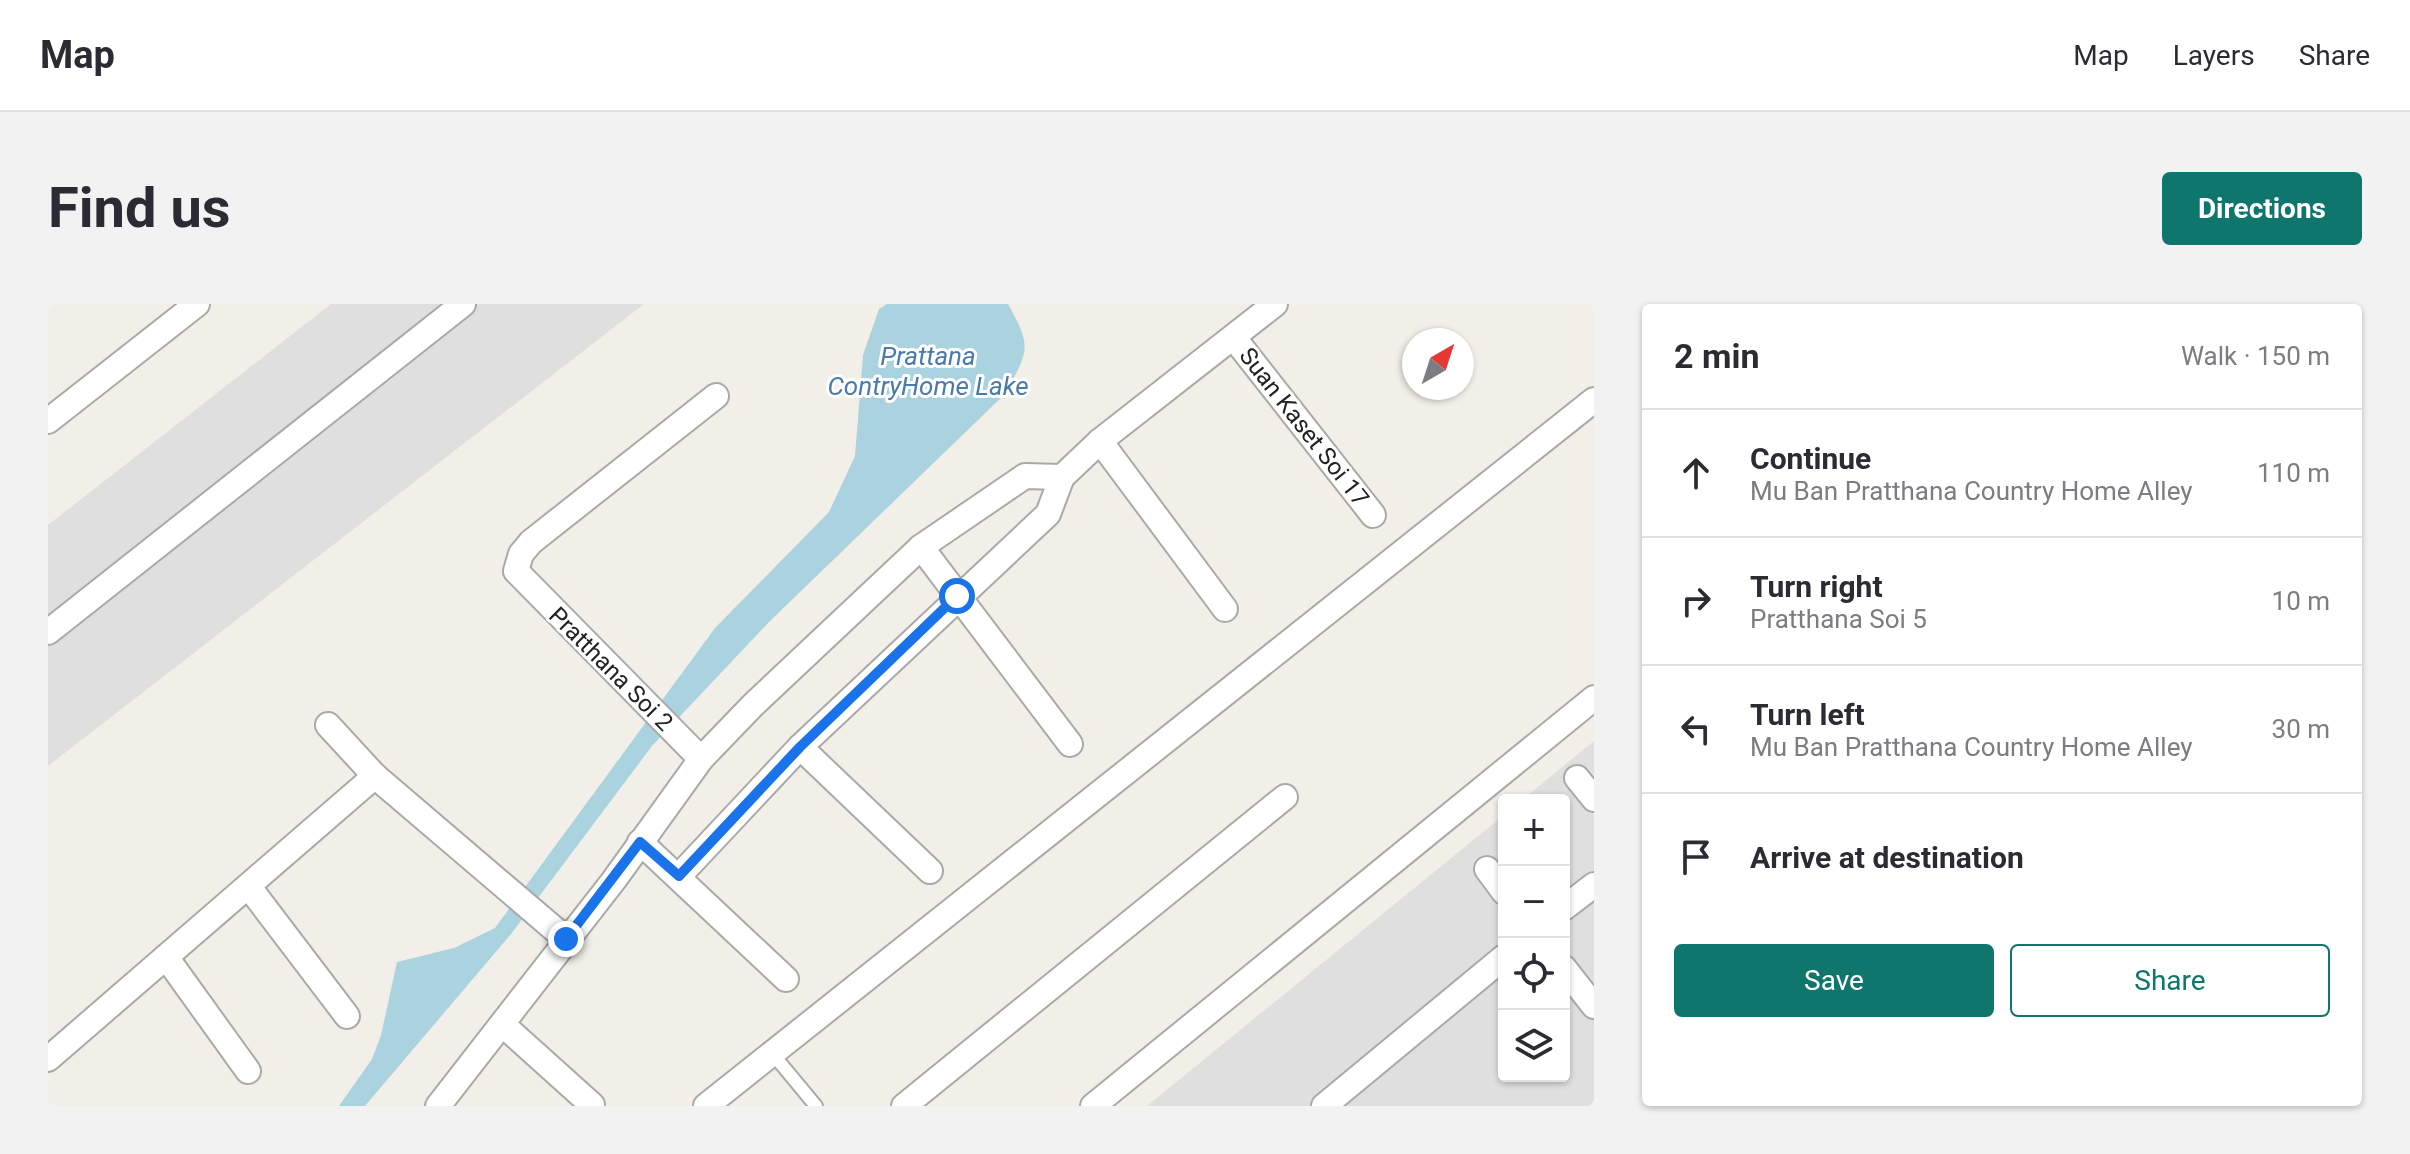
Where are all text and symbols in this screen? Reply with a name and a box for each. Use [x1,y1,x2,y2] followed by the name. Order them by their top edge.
[40,33,115,77] text: Map
[2073,39,2129,72] text: Map
[2173,39,2255,72] text: Layers
[2299,39,2370,72] text: Share
[2162,172,2362,245] button: Directions
[48,175,231,241] text: Find us
[1402,328,1474,400] north arrow
[1674,336,1759,376] text: 2 min
[827,341,1029,401] water label: Prattana ContryHome Lake
[2181,341,2330,371] text: Walk · 150 m
[1233,342,1375,512] street label: Suan Kaset Soi 17
[1750,441,1871,476] text: Continue
[1674,451,1718,495] icon: ahead
[2257,458,2330,488] text: 110 m
[1750,476,2193,506] text: Mu Ban Pratthana Country Home Alley
[1750,569,1883,604] text: Turn right
[939,578,975,614] route start
[1674,579,1718,623] icon: right
[2272,586,2330,616] text: 10 m
[543,601,679,737] street label: Pratthana Soi 2
[1750,604,1927,634] text: Pratthana Soi 5
[1750,697,1865,732] text: Turn left
[1674,707,1718,751] icon: left
[2272,714,2330,744] text: 30 m
[1750,732,2193,762] text: Mu Ban Pratthana Country Home Alley
[1498,794,1570,1082] map controls
[1498,794,1570,866] button: +
[1674,835,1718,879] icon: arrive
[1750,840,2024,875] text: Arrive at destination
[1498,866,1570,938] button: −
[548,921,584,957] route end
[1498,938,1570,1010] button: locate
[1674,944,1994,1017] button: Save
[2010,944,2330,1017] button: Share
[1498,1010,1570,1082] button: layers

